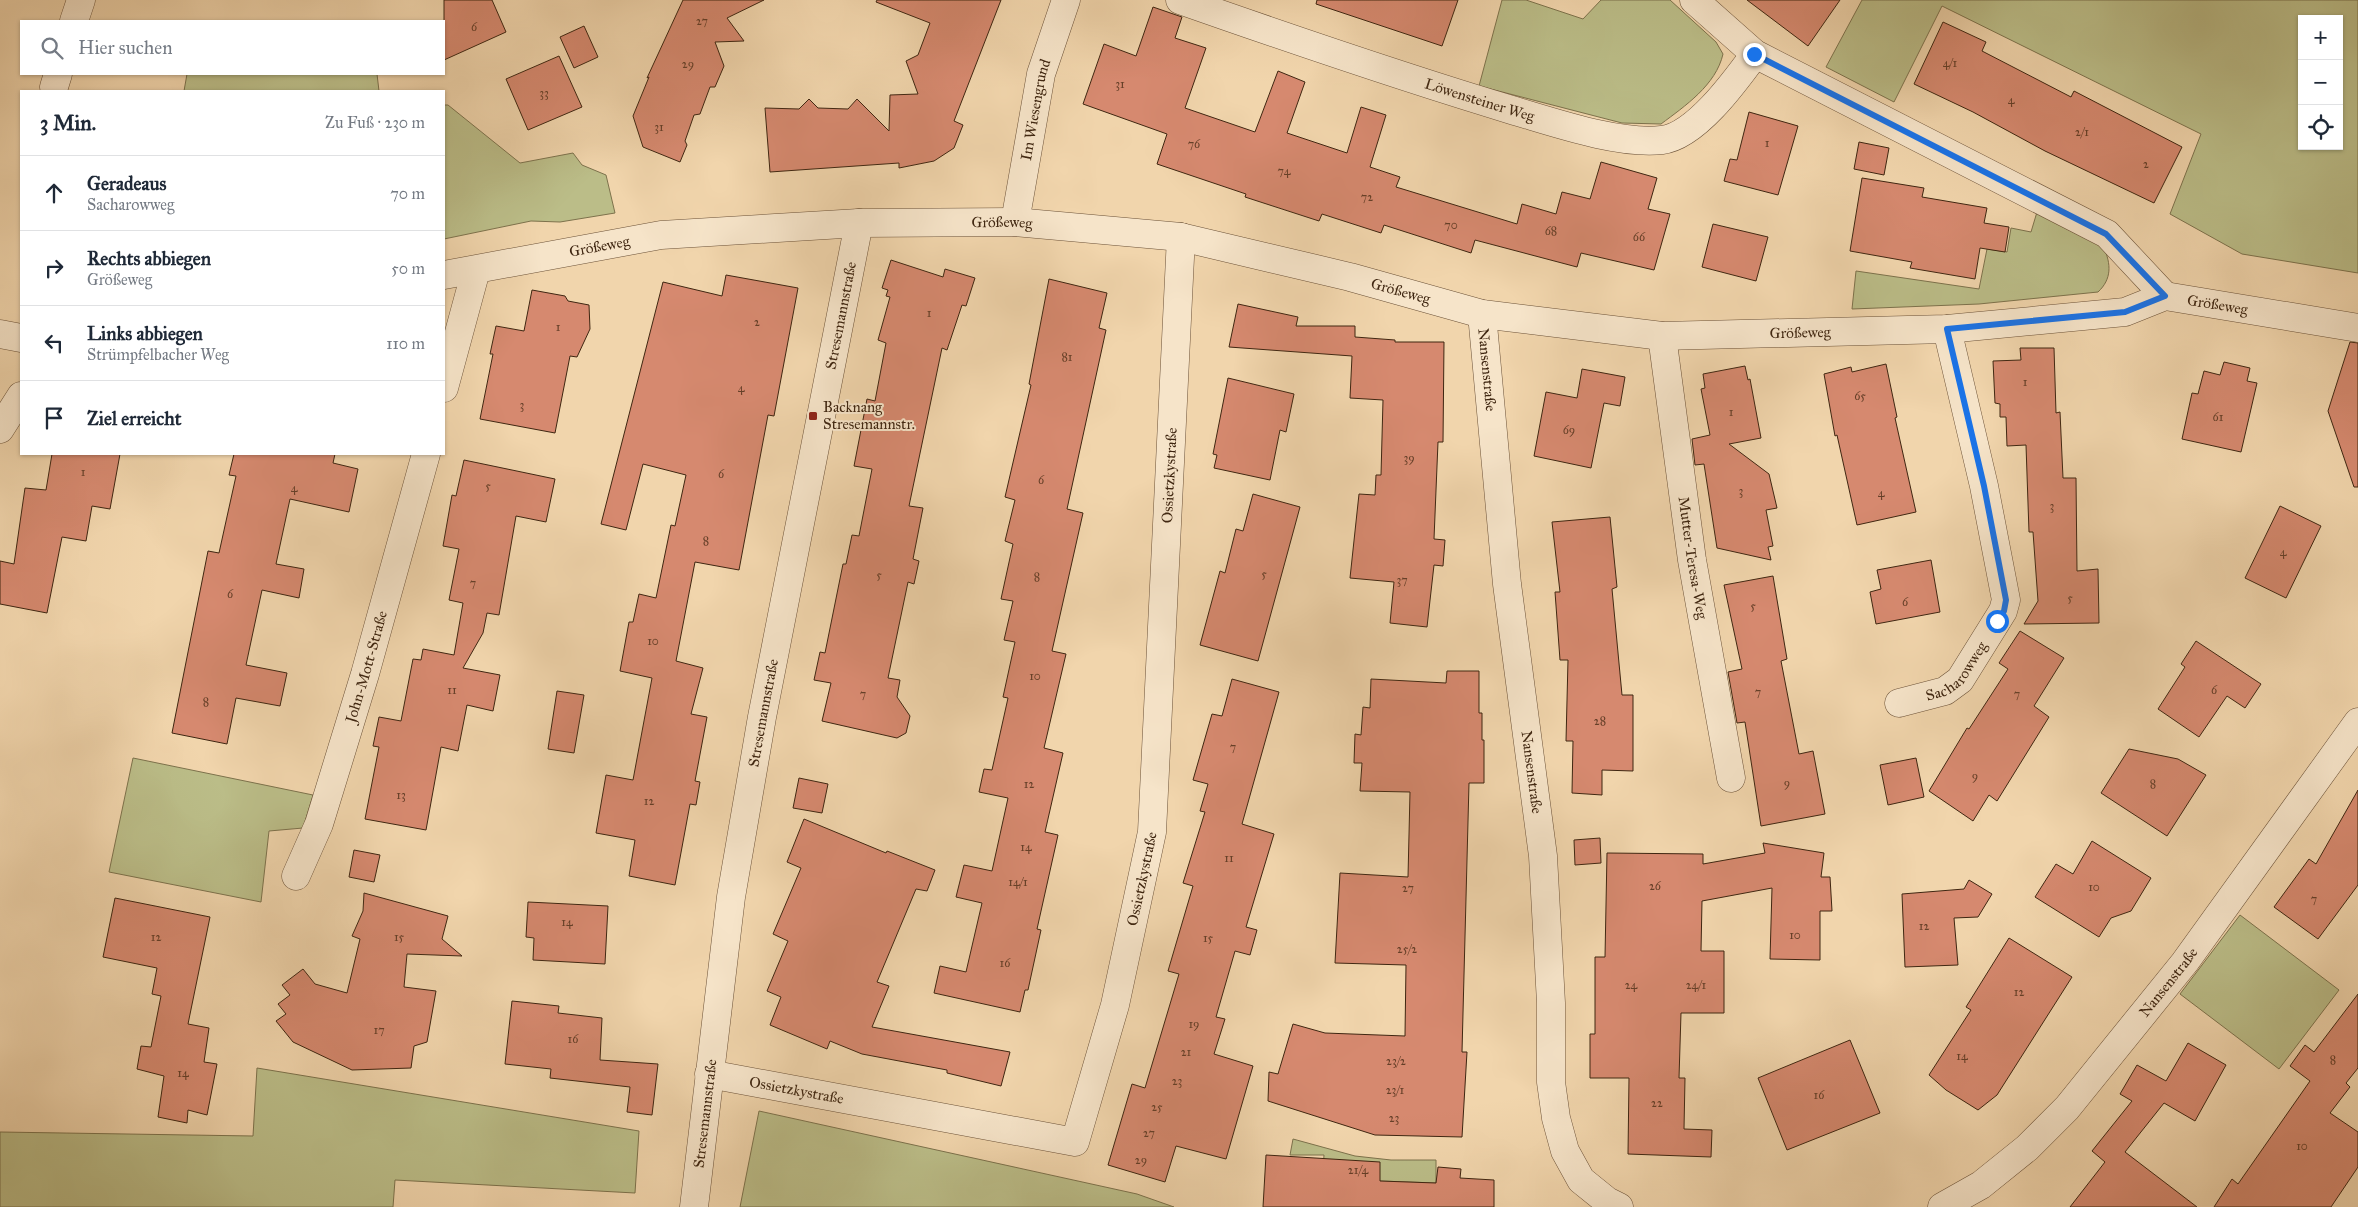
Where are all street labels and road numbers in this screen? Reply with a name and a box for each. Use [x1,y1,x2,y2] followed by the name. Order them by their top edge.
[1017,56,1055,162] street label: Im Wiesengrund
[1423,75,1538,126] street label: Löwensteiner Weg
[971,213,1034,233] street label: Größeweg
[568,232,632,261] street label: Größeweg
[821,260,860,371] street label: Stresemannstraße
[1369,274,1434,308] street label: Größeweg
[2186,291,2250,319] street label: Größeweg
[1769,323,1832,342] street label: Größeweg
[1474,327,1500,412] street label: Nansenstraße
[1158,427,1181,524] street label: Ossietzkystraße
[1675,495,1712,622] street label: Mutter-Teresa-Weg
[341,609,391,727] street label: John-Mott-Straße
[1924,637,1991,705] street label: Sacharowweg
[745,657,782,768] street label: Stresemannstraße
[1518,730,1546,815] street label: Nansenstraße
[1123,830,1161,928] street label: Ossietzkystraße
[2135,944,2201,1020] street label: Nansenstraße
[690,1058,721,1169] street label: Stresemannstraße
[748,1073,845,1108] street label: Ossietzkystraße

